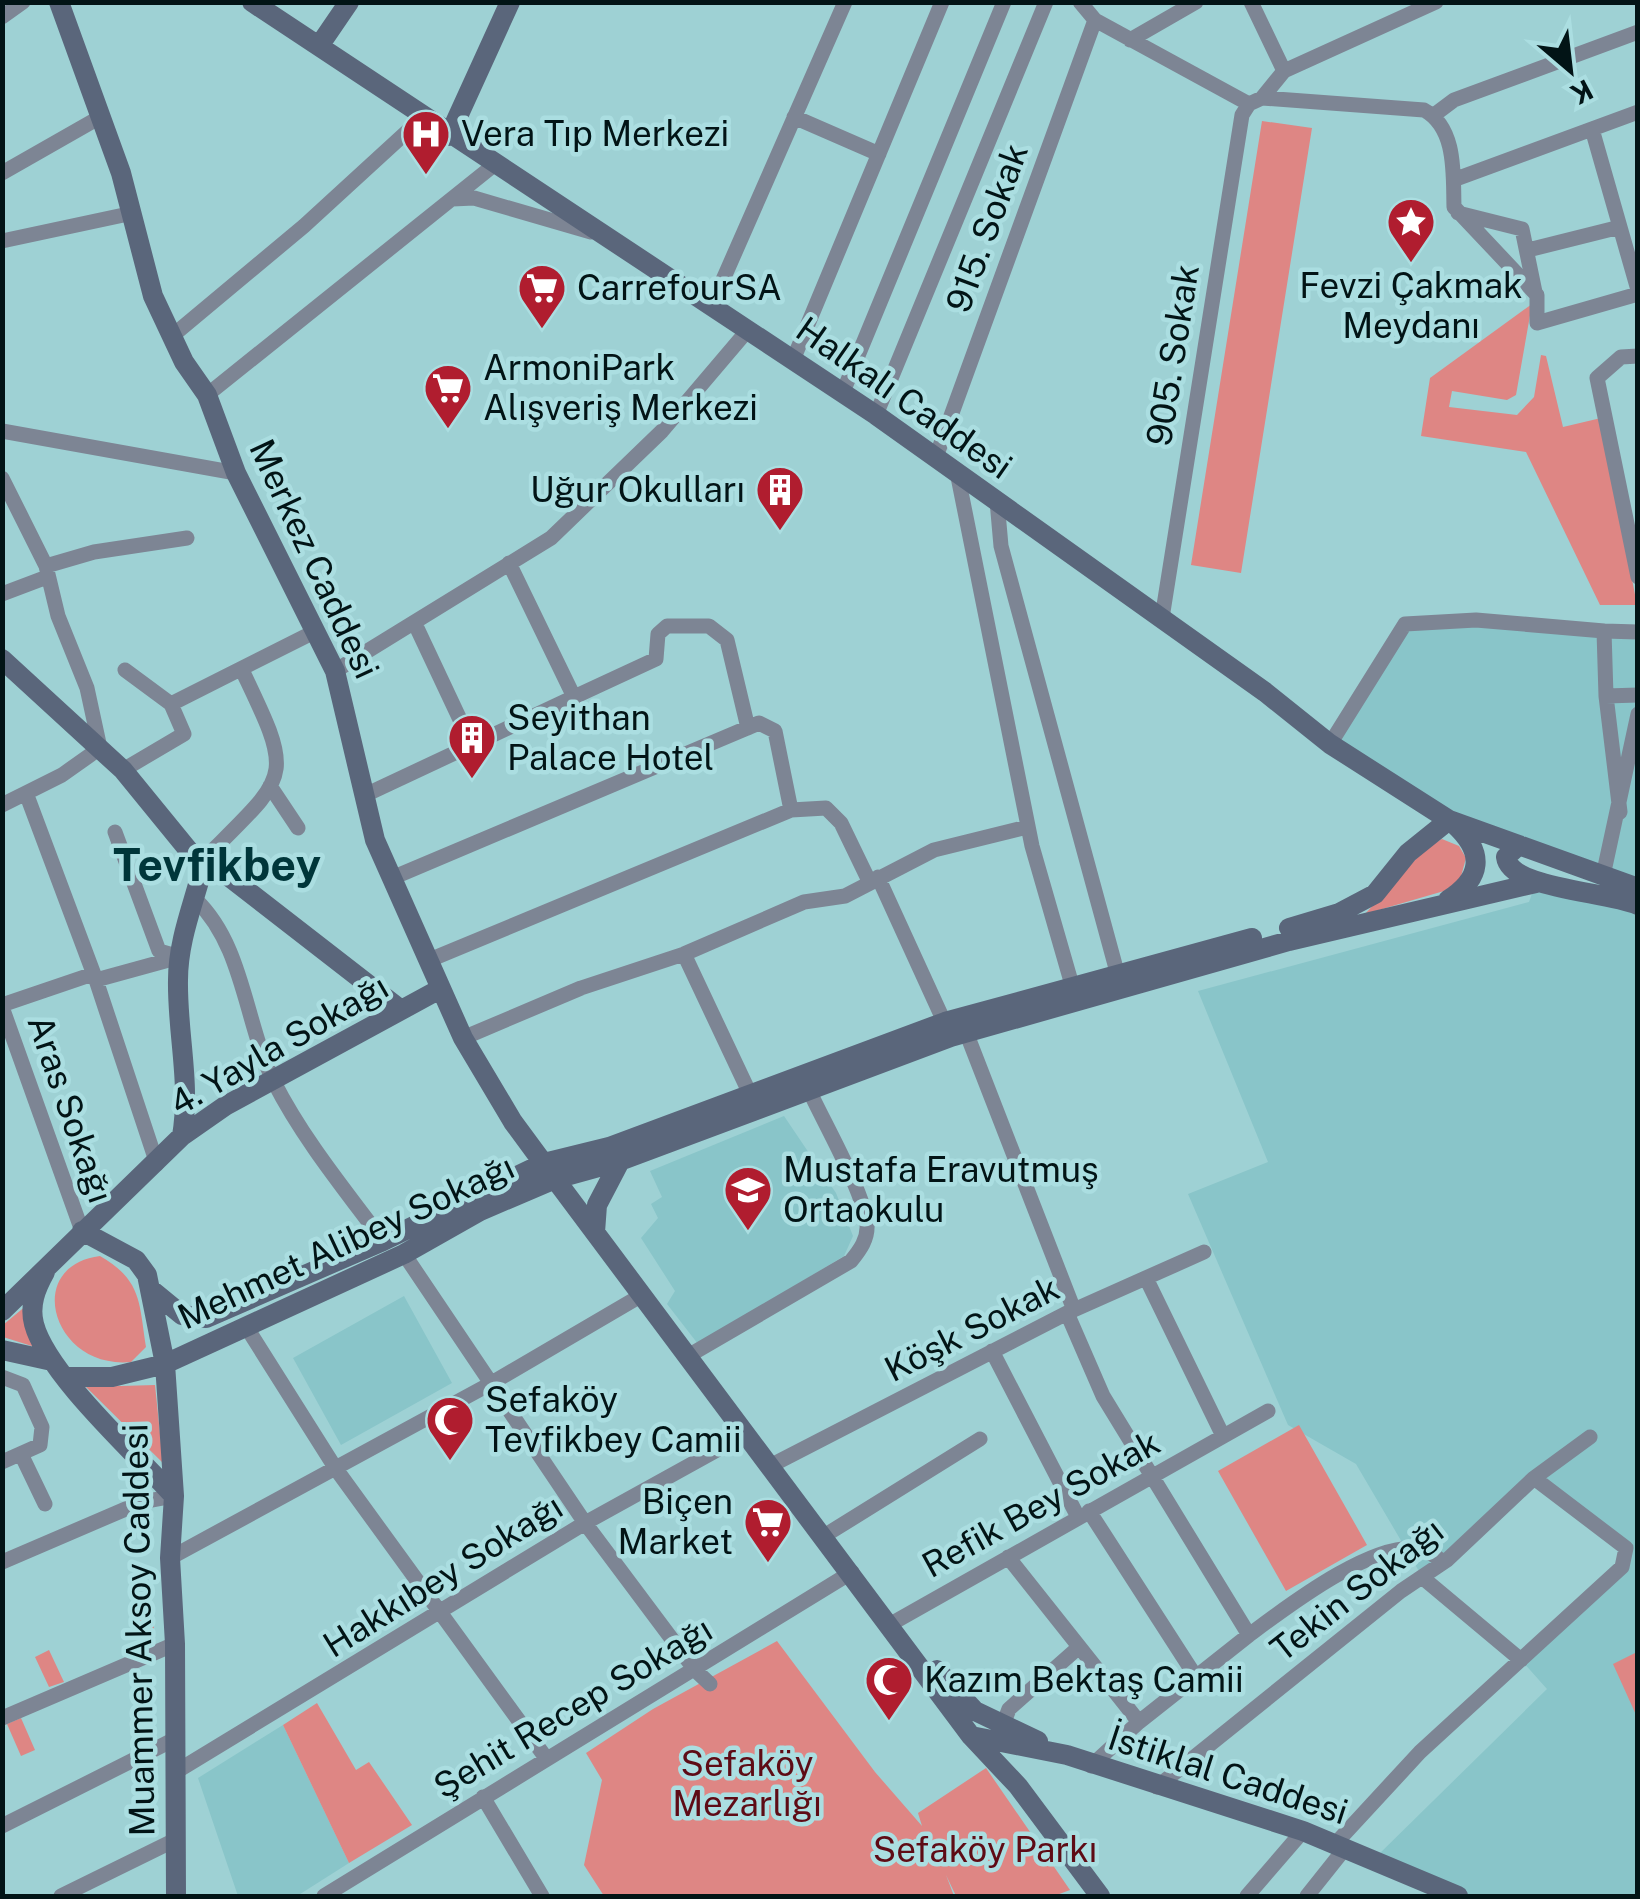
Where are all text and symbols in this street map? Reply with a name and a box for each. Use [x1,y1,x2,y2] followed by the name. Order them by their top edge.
[1520,20,1620,120] north arrow
[1565,73,1599,112] text: K
[400,108,452,176] hospital icon: Vera Tıp Merkezi
[461,113,729,154] place label: Vera Tıp Merkezi
[937,138,1036,318] street label: 915. Sokak
[1385,196,1437,264] place icon: Fevzi Çakmak Meydanı
[1138,261,1207,449] street label: 905. Sokak
[516,262,568,330] supermarket icon: CarrefourSA
[1299,265,1523,346] place label: Fevzi Çakmak Meydanı
[577,267,782,308] place label: CarrefourSA
[789,308,1020,487] street label: Halkalı Caddesi
[483,347,758,428] place label: ArmoniPark Alışveriş Merkezi
[422,362,474,430] supermarket icon: ArmoniPark Alışveriş Merkezi
[241,433,388,685] street label: Merkez Caddesi
[754,464,806,532] building icon: Uğur Okulları
[530,469,745,510] place label: Uğur Okulları
[507,697,714,778] place label: Seyithan Palace Hotel
[446,712,498,780] building icon: Seyithan Palace Hotel
[113,838,321,891] district label: Tevfikbey
[162,966,395,1124] street label: 4. Yayla Sokağı
[19,1010,122,1208] street label: Aras Sokağı
[171,1146,520,1337] street label: Mehmet Alibey Sokağı
[783,1149,1099,1230] place label: Mustafa Eravutmuş Ortaokulu
[722,1164,774,1232] school or university icon: Mustafa Eravutmuş Ortaokulu
[878,1267,1066,1390] street label: Köşk Sokak
[485,1379,742,1460] place label: Sefaköy Tevfikbey Camii
[424,1394,476,1462] mosque icon: Sefaköy Tevfikbey Camii
[915,1421,1166,1586] street label: Refik Bey Sokak
[114,1423,163,1837] street label: Muammer Aksoy Caddesi
[618,1481,733,1562] place label: Biçen Market
[316,1486,570,1665] street label: Hakkıbey Sokağı
[742,1496,794,1564] supermarket icon: Biçen Market
[1262,1510,1451,1670] street label: Tekin Sokağı
[426,1608,719,1807] street label: Şehit Recep Sokağı
[863,1654,915,1722] mosque icon: Kazım Bektaş Camii
[924,1659,1244,1700] place label: Kazım Bektaş Camii
[1103,1716,1353,1833] street label: İstiklal Caddesi
[672,1743,822,1824] park label: Sefaköy Mezarlığı
[873,1829,1097,1870] park label: Sefaköy Parkı

